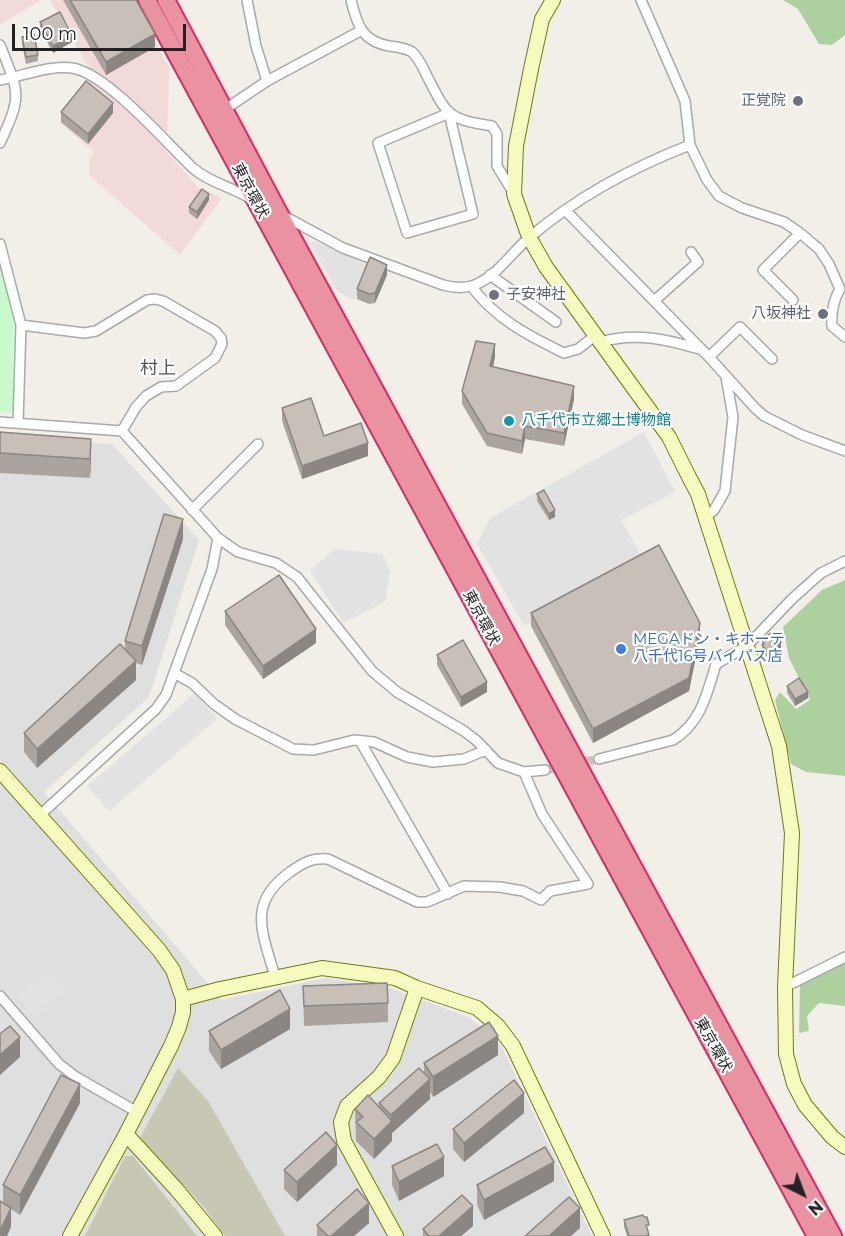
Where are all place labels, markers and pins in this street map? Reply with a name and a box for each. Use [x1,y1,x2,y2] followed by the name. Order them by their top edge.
[741,92,786,110] place label: 正覚院
[791,94,805,108] marker: 正覚院
[506,286,566,304] place label: 子安神社
[487,288,501,302] marker: 子安神社
[751,305,811,323] place label: 八坂神社
[816,307,830,321] marker: 八坂神社
[521,412,671,430] place label: 八千代市立郷土博物館
[502,414,516,428] marker: 八千代市立郷土博物館
[633,631,785,666] place label: MEGAドン・キホーテ 八千代16号バイパス店
[614,642,628,656] marker: MEGAドン・キホーテ 八千代16号バイパス店

